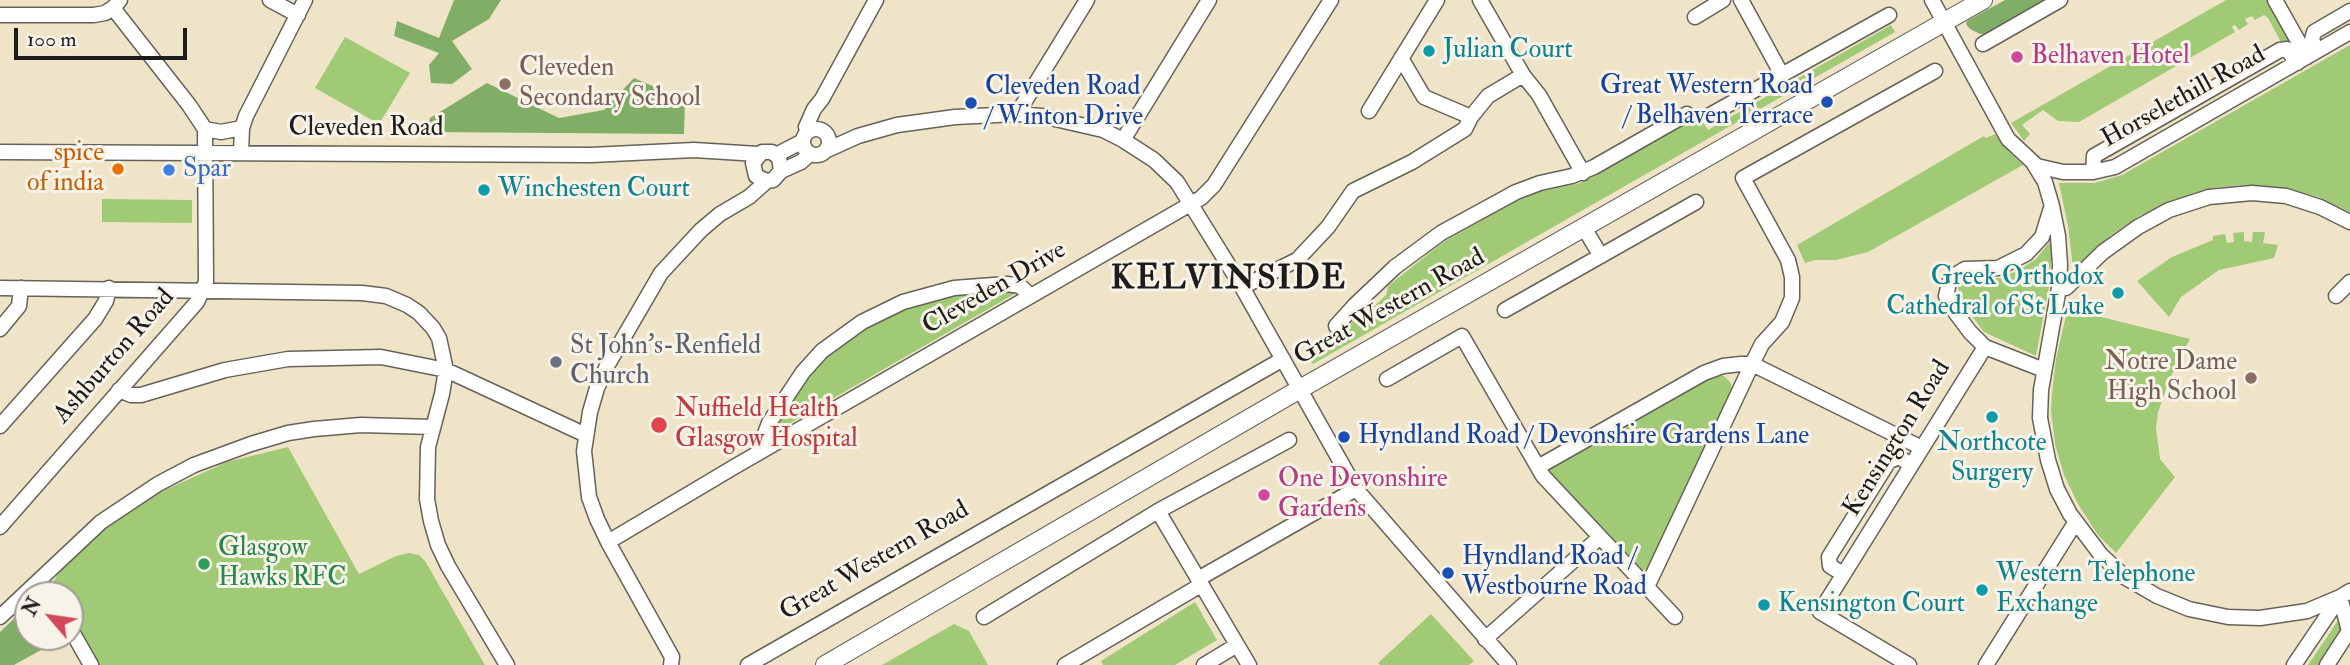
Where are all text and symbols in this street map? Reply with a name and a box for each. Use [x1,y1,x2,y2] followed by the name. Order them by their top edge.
[18,14,191,58] scale bar
[27,26,77,53] text: 100 m
[1443,35,1573,67] place label: Julian Court
[2097,40,2271,156] street label: Horselethill Road
[2031,41,2190,73] place label: Belhaven Hotel
[1421,43,1437,59] marker: Julian Court
[2009,49,2025,65] marker: Belhaven Hotel
[519,53,701,114] place label: Cleveden Secondary School
[1600,71,1813,132] place label: Great Western Road / Belhaven Terrace
[985,72,1143,134] place label: Cleveden Road / Winton Drive
[497,76,513,92] marker: Cleveden Secondary School
[1819,94,1835,110] marker: Great Western Road / Belhaven Terrace
[963,95,979,111] marker: Cleveden Road / Winton Drive
[288,113,444,145] street label: Cleveden Road
[27,138,104,200] place label: spice of india
[183,154,231,186] place label: Spar
[110,161,126,177] marker: spice of india
[161,162,177,178] marker: Spar
[498,174,690,206] place label: Winchesten Court
[476,182,492,198] marker: Winchesten Court
[918,235,1072,343] street label: Cleveden Drive
[1289,243,1491,373] street label: Great Western Road
[1112,261,1346,301] district label: KELVINSIDE
[1886,262,2104,324] place label: Greek Orthodox Cathedral of St Luke
[48,283,182,431] street label: Ashburton Road
[2110,285,2126,301] marker: Greek Orthodox Cathedral of St Luke
[570,331,761,392] place label: St John’s-Renfield Church
[2105,347,2237,408] place label: Notre Dame High School
[548,354,564,370] marker: St John’s-Renfield Church
[1838,355,1958,523] street label: Kensington Road
[2243,370,2259,386] marker: Notre Dame High School
[675,394,858,456] place label: Nuffield Health Glasgow Hospital
[1984,409,2000,425] marker: Northcote Surgery
[649,415,669,435] marker: Nuffield Health Glasgow Hospital
[1358,421,1809,453] place label: Hyndland Road / Devonshire Gardens Lane
[1937,428,2047,490] place label: Northcote Surgery
[1336,429,1352,445] marker: Hyndland Road / Devonshire Gardens Lane
[1278,464,1448,526] place label: One Devonshire Gardens
[1256,487,1272,503] marker: One Devonshire Gardens
[775,495,975,629] street label: Great Western Road
[218,533,346,594] place label: Glasgow Hawks RFC
[1462,542,1647,604] place label: Hyndland Road / Westbourne Road
[196,556,212,572] marker: Glasgow Hawks RFC
[1996,559,2195,620] place label: Western Telephone Exchange
[1440,565,1456,581] marker: Hyndland Road / Westbourne Road
[14,581,84,651] north arrow
[1974,582,1990,598] marker: Western Telephone Exchange
[1778,589,1965,621] place label: Kensington Court
[18,594,47,620] text: N
[1756,597,1772,613] marker: Kensington Court

